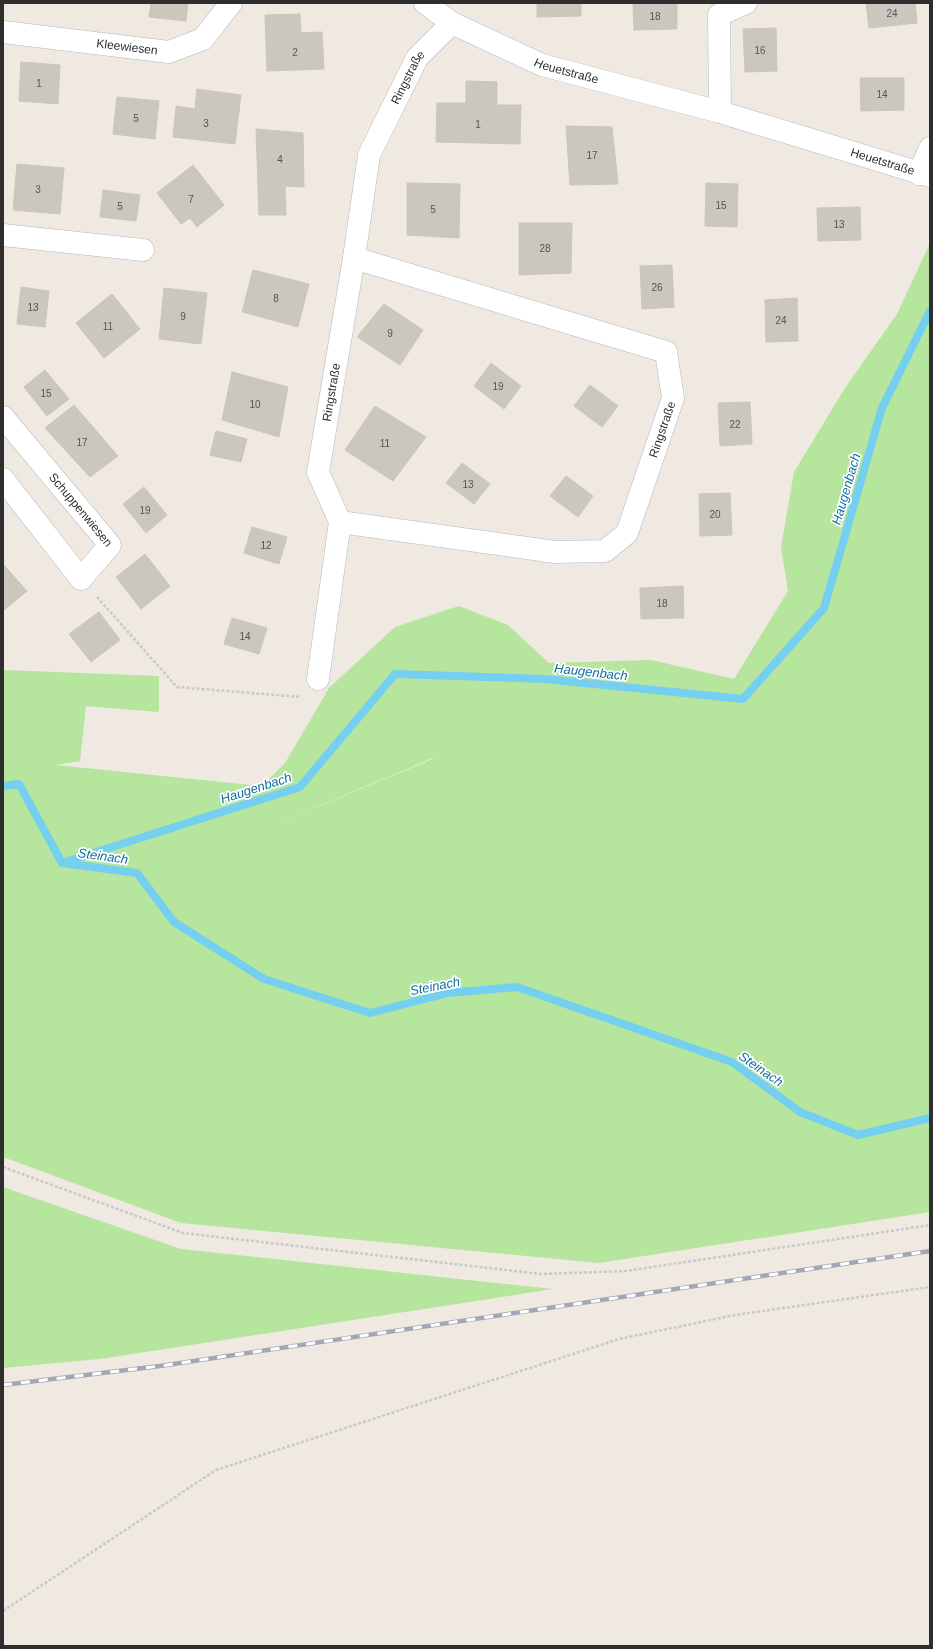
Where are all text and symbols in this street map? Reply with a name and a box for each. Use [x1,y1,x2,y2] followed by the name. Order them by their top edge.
[886,8,898,19] house number: 24
[649,11,661,22] house number: 18
[96,36,158,58] street label: Kleewiesen
[754,45,766,56] house number: 16
[292,47,298,58] house number: 2
[388,47,428,107] street label: Ringstraße
[532,55,600,87] street label: Heuetstraße
[36,78,42,89] house number: 1
[876,89,888,100] house number: 14
[133,113,139,124] house number: 5
[203,118,209,129] house number: 3
[475,119,481,130] house number: 1
[849,145,917,178] street label: Heuetstraße
[586,150,598,161] house number: 17
[277,154,283,165] house number: 4
[35,184,41,195] house number: 3
[188,194,194,205] house number: 7
[715,200,727,211] house number: 15
[117,201,123,212] house number: 5
[430,204,436,215] house number: 5
[833,219,845,230] house number: 13
[539,243,551,254] house number: 28
[651,282,663,293] house number: 26
[273,293,279,304] house number: 8
[27,302,39,313] house number: 13
[180,311,186,322] house number: 9
[775,315,787,326] house number: 24
[103,321,114,332] house number: 11
[387,328,393,339] house number: 9
[320,362,343,422] street label: Ringstraße
[492,381,504,392] house number: 19
[40,388,52,399] house number: 15
[249,399,261,410] house number: 10
[646,399,679,459] street label: Ringstraße
[729,419,741,430] house number: 22
[76,437,88,448] house number: 17
[380,438,391,449] house number: 11
[829,451,863,527] water label: Haugenbach
[46,470,115,549] street label: Schuppenwiesen
[462,479,474,490] house number: 13
[139,505,151,516] house number: 19
[709,509,721,520] house number: 20
[260,540,272,551] house number: 12
[656,598,668,609] house number: 18
[239,631,251,642] house number: 14
[554,661,628,683] water label: Haugenbach
[219,769,293,807] water label: Haugenbach
[77,845,129,867] water label: Steinach
[409,974,461,998] water label: Steinach
[736,1048,786,1090] water label: Steinach

